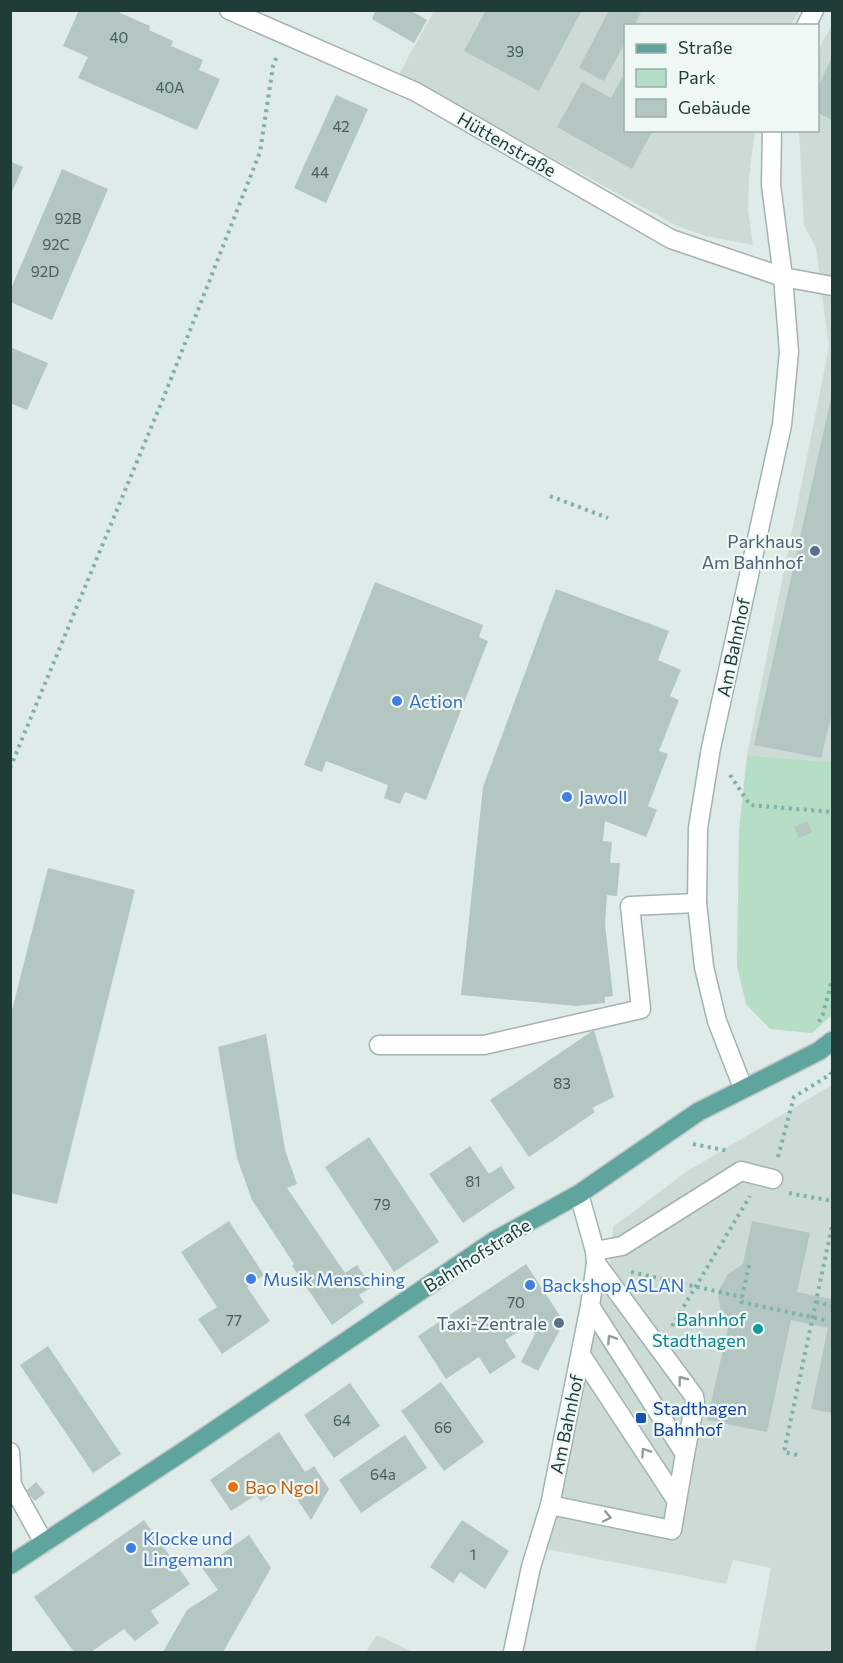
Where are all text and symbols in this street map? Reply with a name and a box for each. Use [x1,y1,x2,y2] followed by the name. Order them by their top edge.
[624,24,819,132] legend
[110,28,128,46] house number: 40
[678,36,733,58] text: Straße
[506,42,524,60] house number: 39
[678,66,716,88] text: Park
[156,78,184,96] house number: 40A
[678,96,751,118] text: Gebäude
[454,107,560,181] street label: Hüttenstraße
[332,117,350,135] house number: 42
[311,163,329,181] house number: 44
[54,209,82,227] house number: 92B
[42,235,70,253] house number: 92C
[31,262,59,280] house number: 92D
[702,530,804,573] place label: Parkhaus Am Bahnhof
[808,544,822,558] marker: Parkhaus Am Bahnhof
[712,594,754,699] street label: Am Bahnhof
[409,690,463,712] place label: Action
[390,694,404,708] marker: Action
[579,786,627,808] place label: Jawoll
[560,790,574,804] marker: Jawoll
[553,1074,571,1092] house number: 83
[465,1172,481,1190] house number: 81
[374,1195,390,1213] house number: 79
[420,1213,534,1297] street label: Bahnhofstraße
[263,1268,406,1290] place label: Musik Mensching
[244,1272,258,1286] marker: Musik Mensching
[542,1274,684,1296] place label: Backshop ASLAN
[523,1278,537,1292] marker: Backshop ASLAN
[507,1293,525,1311] house number: 70
[652,1308,747,1351] place label: Bahnhof Stadthagen
[226,1311,242,1329] house number: 77
[437,1312,547,1334] place label: Taxi-Zentrale
[552,1316,566,1330] marker: Taxi-Zentrale
[751,1322,765,1336] marker: Bahnhof Stadthagen
[606,1335,618,1345] one-way arrow
[545,1371,587,1476] street label: Am Bahnhof
[678,1375,689,1386] one-way arrow
[653,1397,747,1440] place label: Stadthagen Bahnhof
[333,1411,351,1429] house number: 64
[634,1411,648,1425] marker: Stadthagen Bahnhof
[434,1418,452,1436] house number: 66
[641,1448,652,1459] one-way arrow
[370,1465,396,1483] house number: 64a
[245,1476,319,1498] place label: Bao Ngol
[226,1480,240,1494] marker: Bao Ngol
[602,1509,612,1522] one-way arrow
[143,1527,233,1570] place label: Klocke und Lingemann
[124,1541,138,1555] marker: Klocke und Lingemann
[470,1545,476,1563] house number: 1

